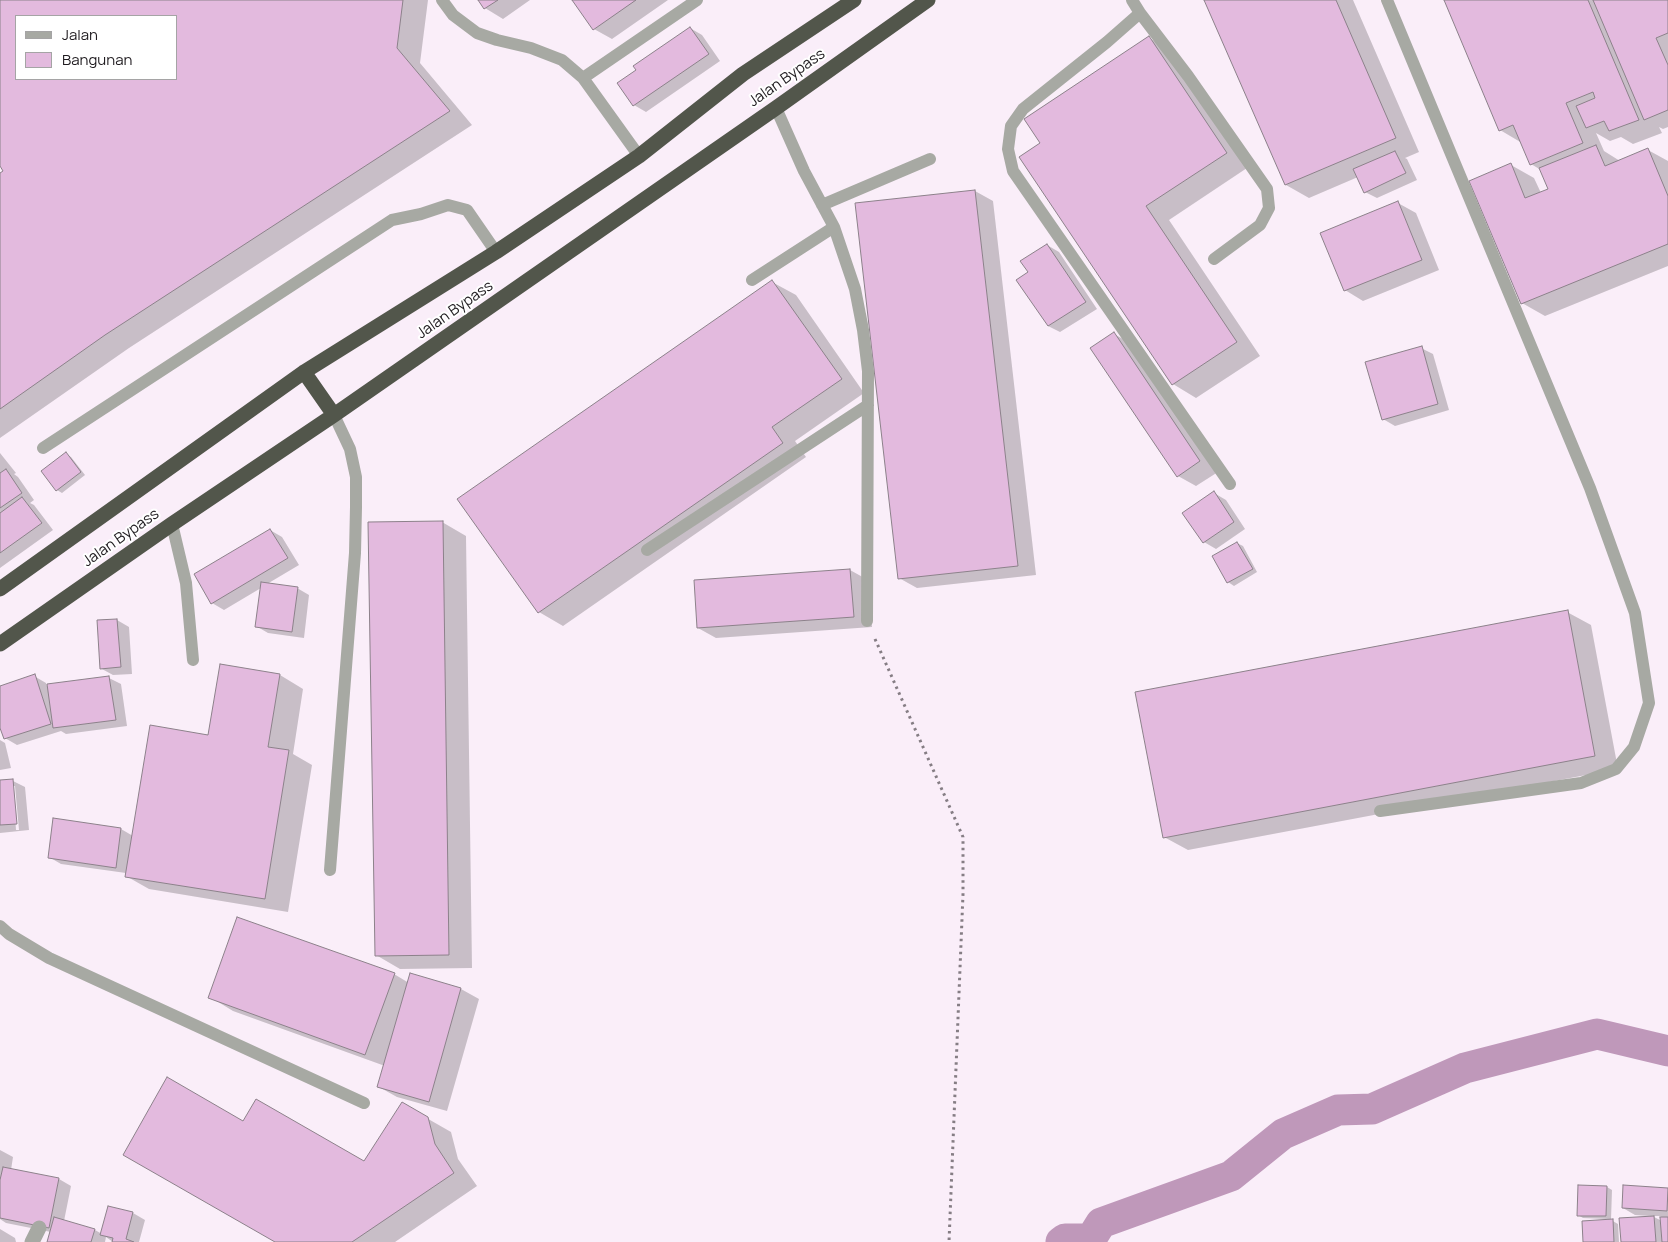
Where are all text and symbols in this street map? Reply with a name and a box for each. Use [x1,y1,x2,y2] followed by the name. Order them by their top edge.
[15,15,178,80] legend
[62,24,98,45] text: Jalan
[745,45,829,111] street label: Jalan Bypass
[62,49,132,70] text: Bangunan
[413,277,497,343] street label: Jalan Bypass
[79,505,163,571] street label: Jalan Bypass

